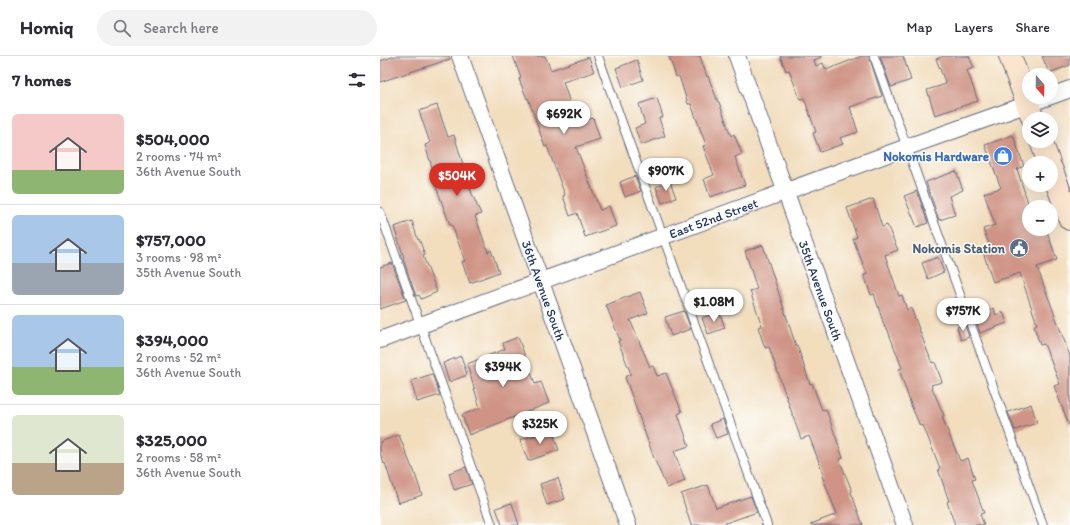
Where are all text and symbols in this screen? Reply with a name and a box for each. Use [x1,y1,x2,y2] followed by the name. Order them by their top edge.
[97,10,377,46] search box
[20,16,73,39] text: Homiq
[111,17,133,39] icon: search
[143,19,219,37] text: Search here
[907,19,932,36] text: Map
[954,19,993,36] text: Layers
[1015,19,1050,36] text: Share
[1022,68,1058,104] north arrow
[1022,68,1058,236] map controls
[346,69,368,91] icon: filters
[12,70,72,90] text: 7 homes
[536,101,592,135] pin: $692K
[546,106,582,121] text: $692K
[1022,112,1058,148] button: layers
[136,129,210,149] text: $504,000
[44,130,92,178] icon: home
[992,145,1014,167] shop icon: Nokomis Hardware
[136,149,222,164] text: 2 rooms · 74 m²
[883,149,989,164] place label: Nokomis Hardware
[1022,156,1058,192] button: +
[638,158,694,192] pin: $907K
[429,163,485,197] pin: $504K
[648,163,684,178] text: $907K
[136,164,241,179] text: 36th Avenue South
[438,168,476,183] text: $504K
[667,195,760,241] street label: East 52nd Street
[1022,200,1058,236] button: −
[136,230,206,250] text: $757,000
[44,231,92,279] icon: home
[1008,237,1030,259] public building icon: Nokomis Station
[519,238,569,343] street label: 36th Avenue South
[796,238,846,343] street label: 35th Avenue South
[913,241,1006,256] place label: Nokomis Station
[136,250,222,265] text: 3 rooms · 98 m²
[136,265,241,280] text: 35th Avenue South
[681,289,747,323] pin: $1.08M
[693,294,735,309] text: $1.08M
[935,298,991,332] pin: $757K
[946,303,980,318] text: $757K
[136,330,208,350] text: $394,000
[44,331,92,379] icon: home
[136,350,221,365] text: 2 rooms · 52 m²
[475,354,531,388] pin: $394K
[485,359,521,374] text: $394K
[136,365,241,380] text: 36th Avenue South
[512,411,568,445] pin: $325K
[522,416,558,431] text: $325K
[136,430,207,450] text: $325,000
[44,431,92,479] icon: home
[136,450,221,465] text: 2 rooms · 58 m²
[136,465,241,480] text: 36th Avenue South

